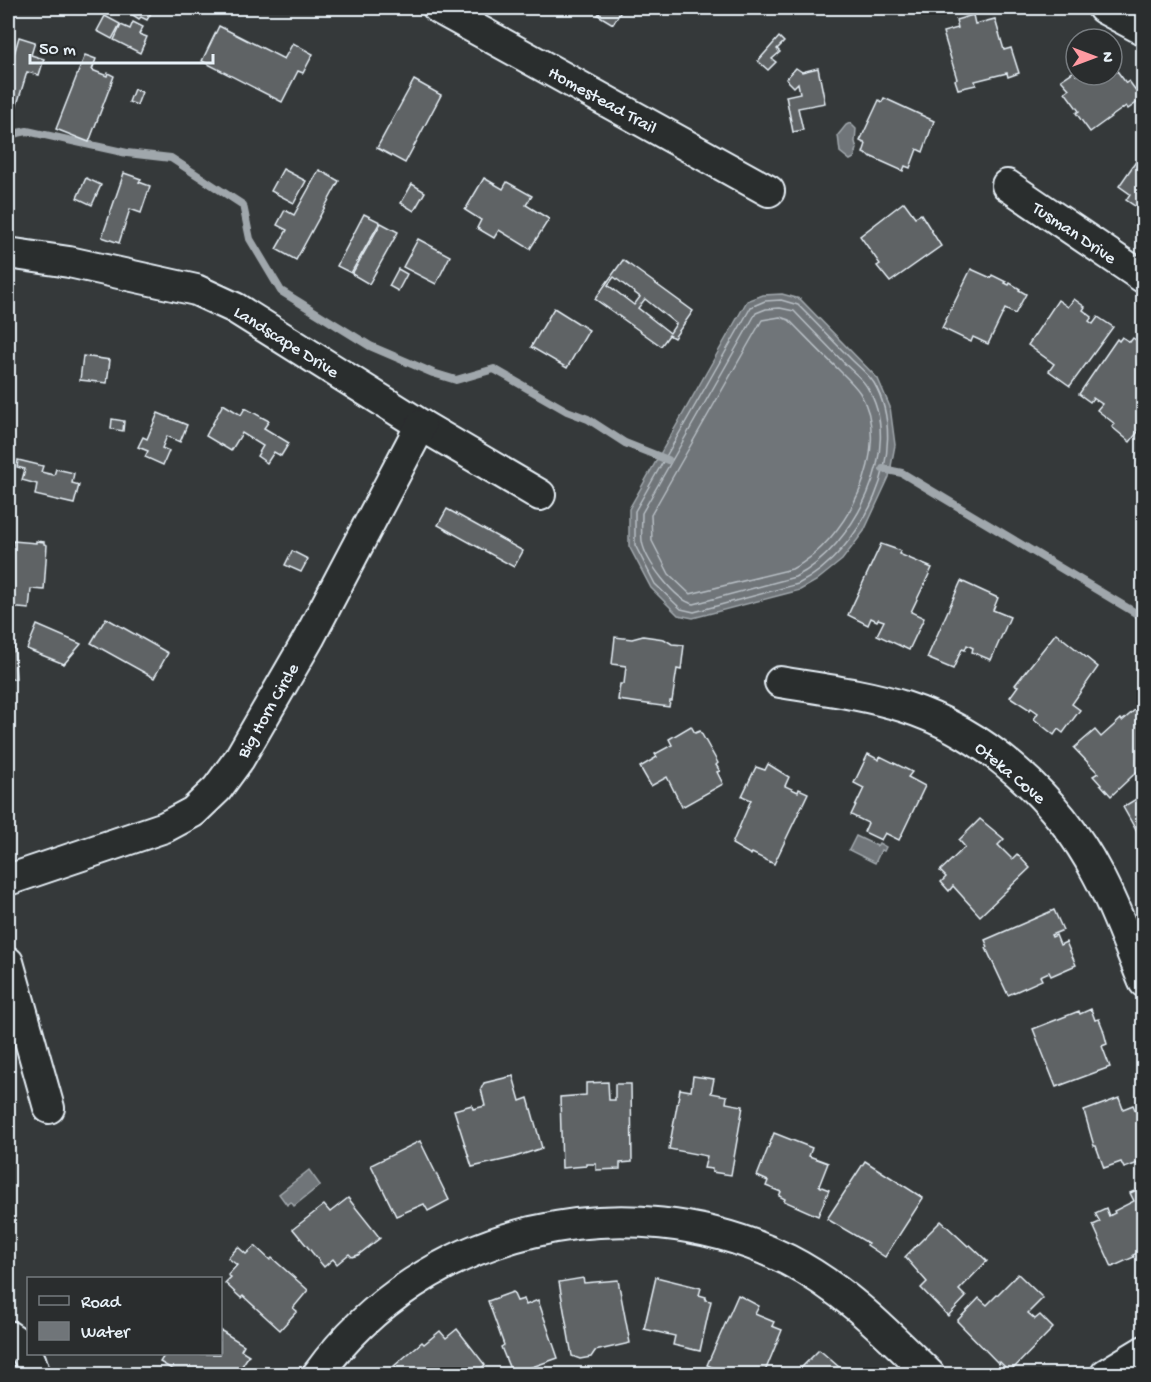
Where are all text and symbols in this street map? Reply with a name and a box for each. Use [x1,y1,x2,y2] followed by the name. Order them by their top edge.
[30,27,213,65] scale bar
[1064,27,1124,87] north arrow
[39,40,76,61] text: 50 m
[1096,52,1115,63] text: N
[544,63,660,140] street label: Homestead Trail
[1027,198,1120,270] street label: Tusman Drive
[229,302,343,384] street label: Landscape Drive
[233,660,305,763] street label: Big Horn Circle
[970,738,1050,810] street label: Oteka Cove
[27,1277,222,1355] legend
[81,1293,122,1314] text: Road
[81,1323,131,1344] text: Water

